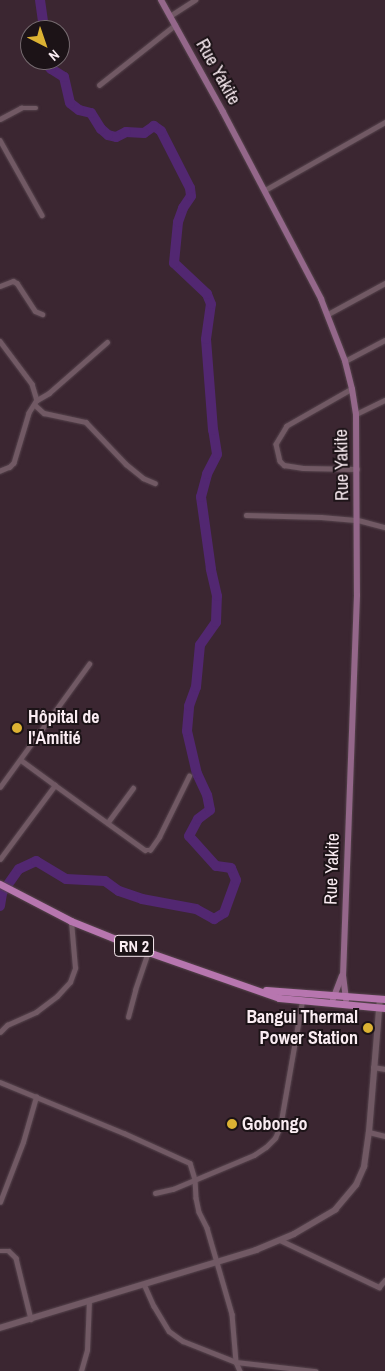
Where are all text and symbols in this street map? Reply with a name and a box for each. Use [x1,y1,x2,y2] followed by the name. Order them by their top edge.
[20,20,70,70] north arrow
[191,35,245,109] street label: Rue Yakite
[45,46,63,65] text: N
[331,429,353,501] street label: Rue Yakite
[28,707,99,750] place label: Hôpital de l'Amitié
[10,721,24,735] marker: Hôpital de l'Amitié
[320,833,344,905] street label: Rue Yakite
[114,932,154,959] road number: RN 2
[246,1007,358,1050] place label: Bangui Thermal Power Station
[362,1022,374,1034] marker: Bangui Thermal Power Station
[242,1113,308,1135] place label: Gobongo
[226,1118,238,1130] marker: Gobongo

